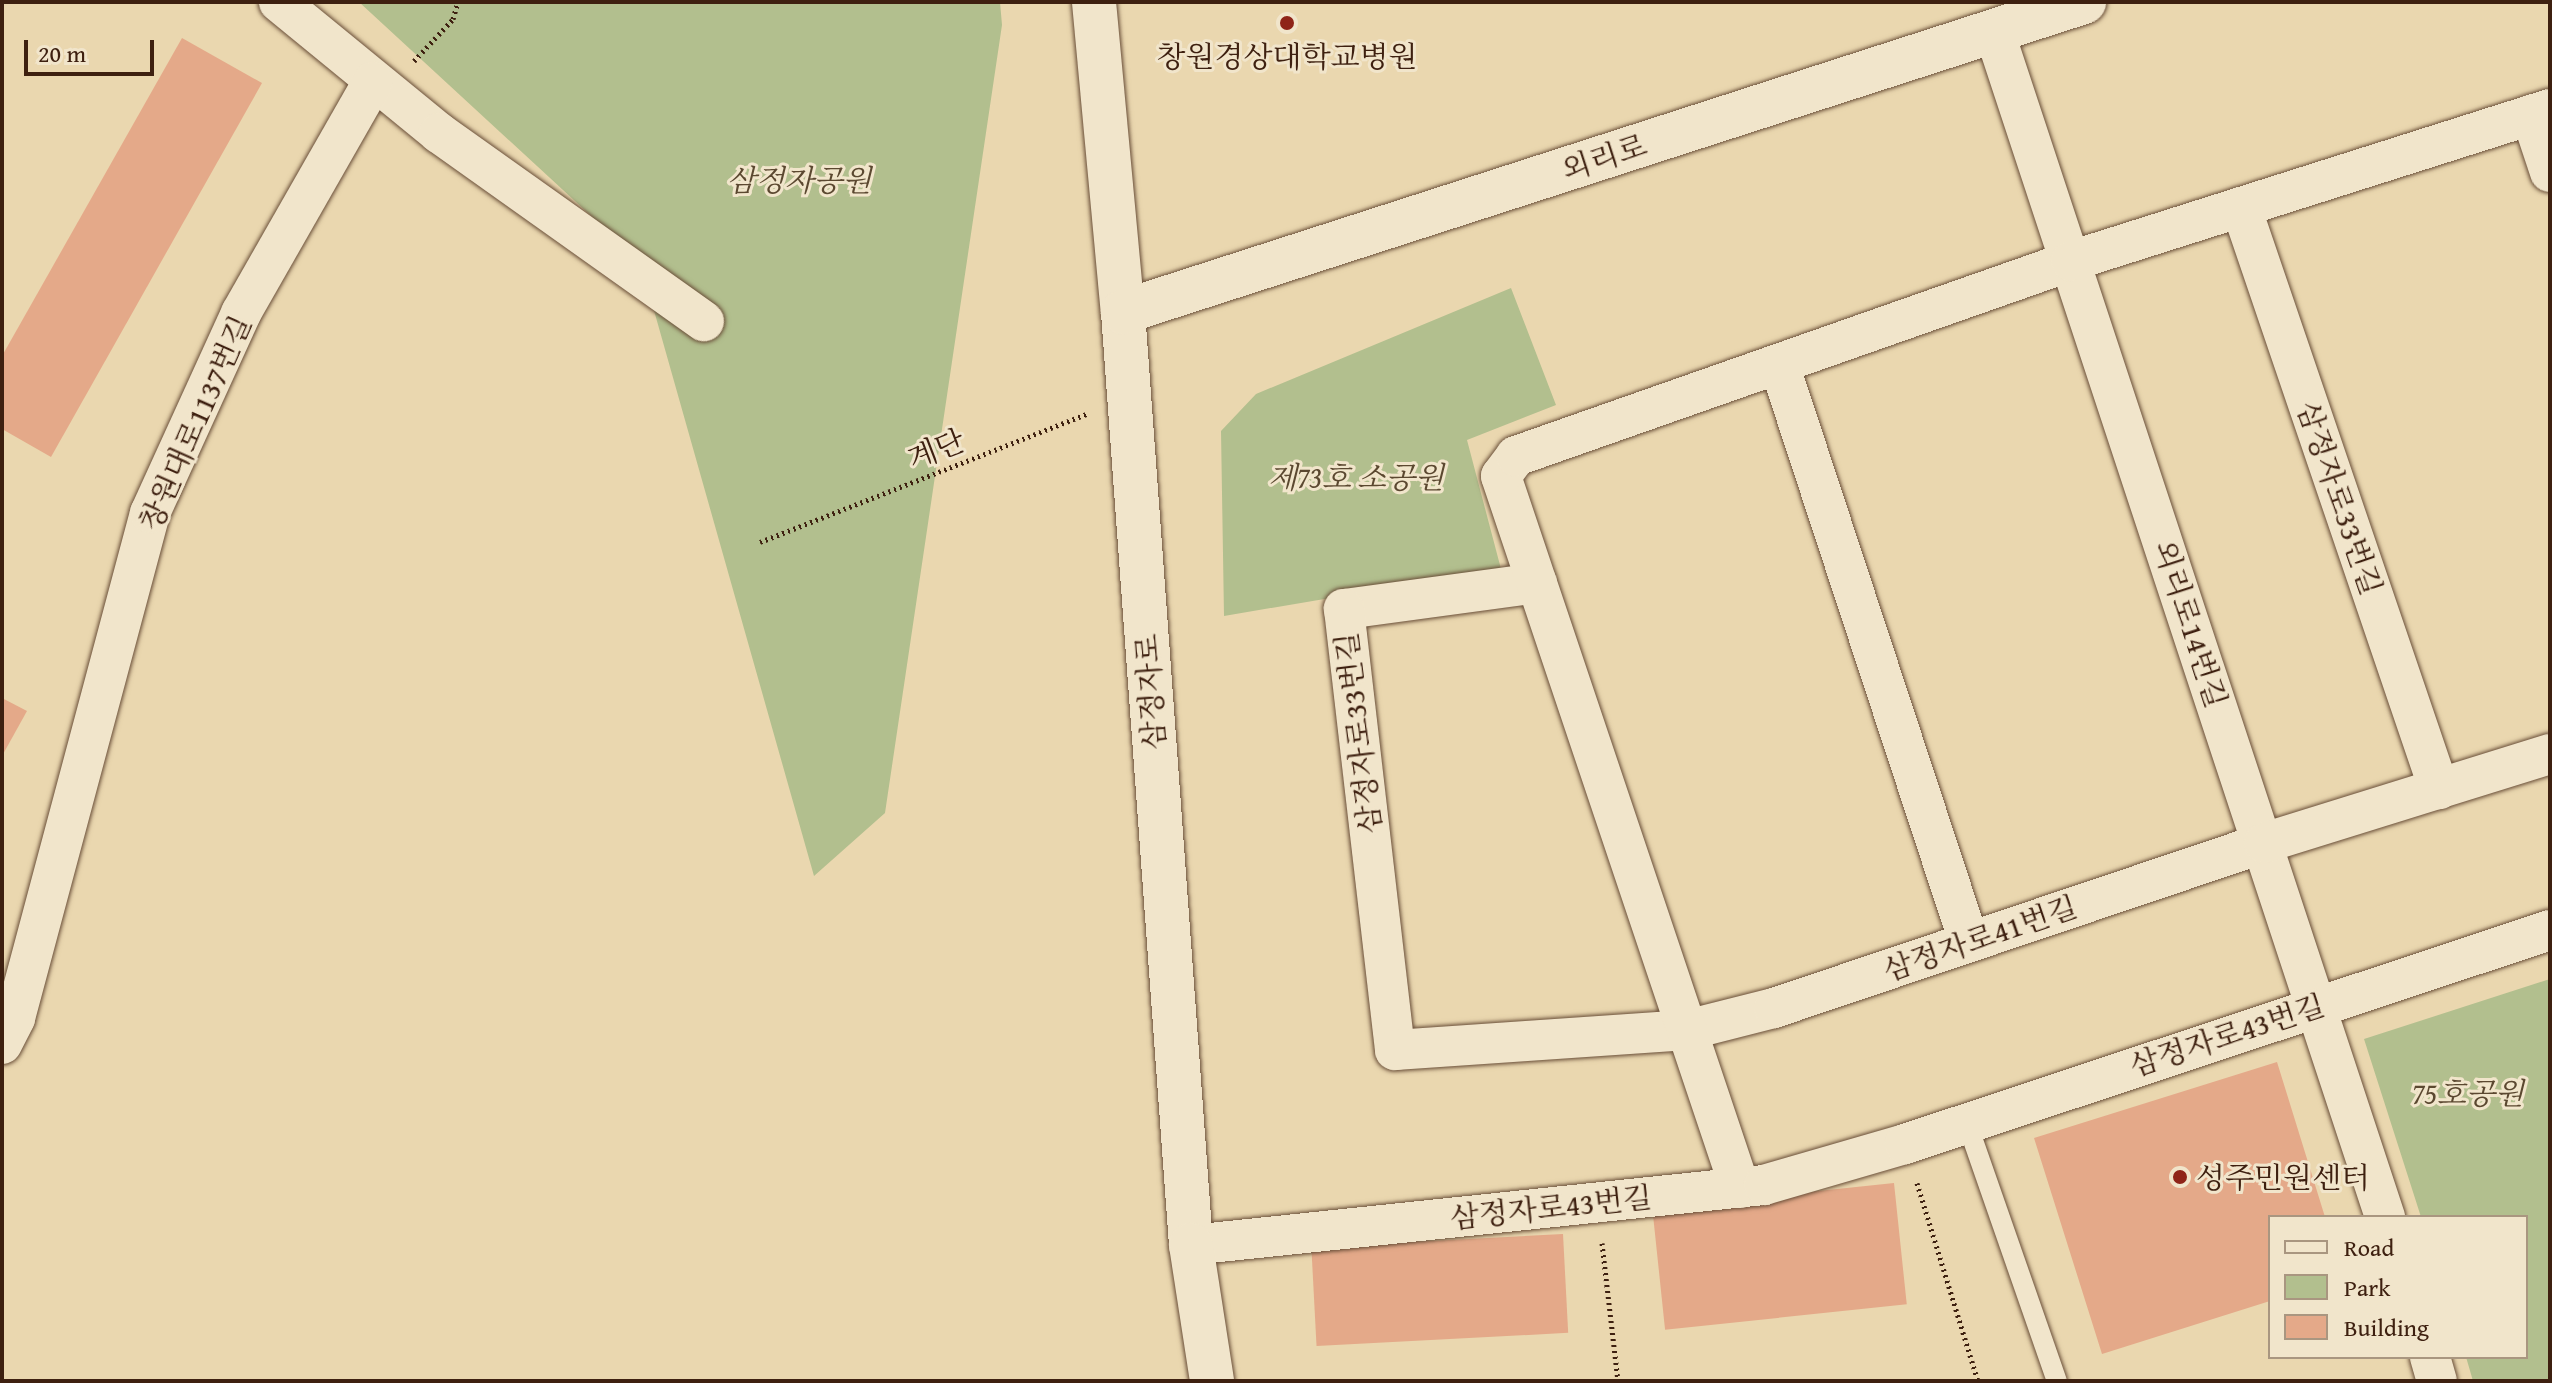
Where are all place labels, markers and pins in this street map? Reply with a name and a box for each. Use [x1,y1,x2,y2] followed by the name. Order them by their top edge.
[1276,12,1298,34] marker: 창원경상대학교병원
[1157,38,1417,74] place label: 창원경상대학교병원
[2196,1159,2370,1195] place label: 성주민원센터
[2171,1168,2189,1186] marker: 성주민원센터

